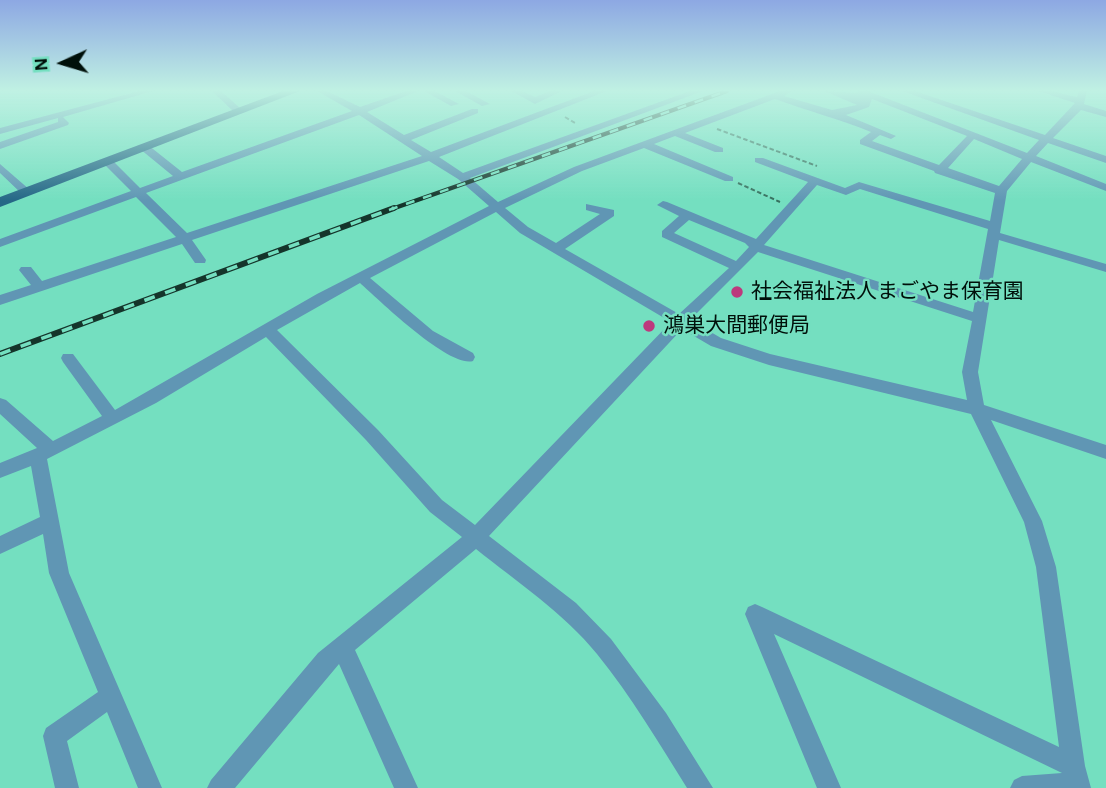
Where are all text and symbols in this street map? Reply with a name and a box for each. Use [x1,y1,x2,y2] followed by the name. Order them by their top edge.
[28,28,98,98] north arrow
[32,57,51,72] text: N
[751,279,1024,305] place label: 社会福祉法人まごやま保育園
[729,284,745,300] marker: 社会福祉法人まごやま保育園
[663,313,810,339] place label: 鴻巣大間郵便局
[641,318,657,334] marker: 鴻巣大間郵便局

